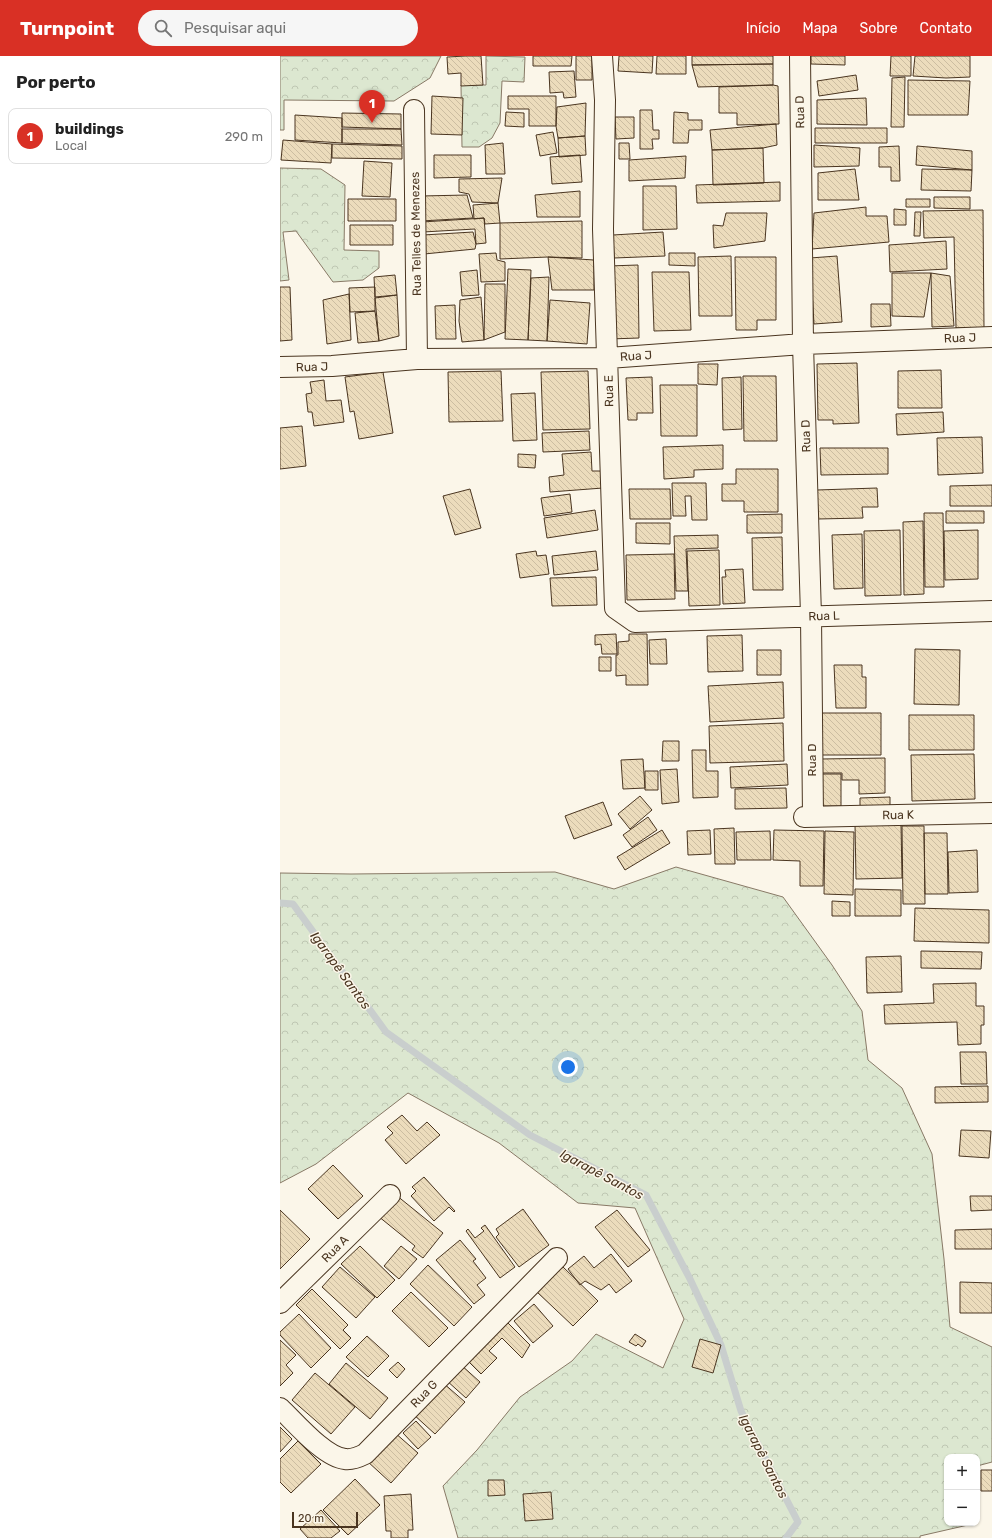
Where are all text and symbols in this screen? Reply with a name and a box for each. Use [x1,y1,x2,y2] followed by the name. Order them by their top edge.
[138,10,418,46] search box
[20,17,114,40] text: Turnpoint
[152,17,174,39] icon: search
[184,19,286,37] text: Pesquisar aqui
[746,20,781,37] text: Início
[803,20,838,37] text: Mapa
[860,20,898,37] text: Sobre
[920,20,972,37] text: Contato
[16,72,96,92] text: Por perto
[359,90,385,123] pin: 1
[793,95,807,129] street label: Rua D
[55,120,124,138] text: buildings
[27,129,33,144] text: 1
[225,129,263,144] text: 290 m
[55,138,87,153] text: Local
[408,172,424,296] street label: Rua Telles de Menezes
[944,330,976,346] street label: Rua J
[619,348,653,364] street label: Rua J
[296,359,328,375] street label: Rua J
[602,375,616,407] street label: Rua E
[798,419,814,453] street label: Rua D
[808,608,840,624] street label: Rua L
[805,744,819,776] street label: Rua D
[882,808,915,822] street label: Rua K
[307,929,374,1013] water label: Igarapê Santos
[558,1057,578,1077] your location
[557,1146,646,1204] water label: Igarapê Santos
[319,1233,351,1265] street label: Rua A
[408,1377,440,1411] street label: Rua G
[735,1412,791,1502] water label: Igarapê Santos
[944,1454,980,1526] map controls
[944,1454,980,1490] button: +
[944,1490,980,1526] button: −
[292,1510,358,1529] scale bar
[298,1512,324,1525] text: 20 m

